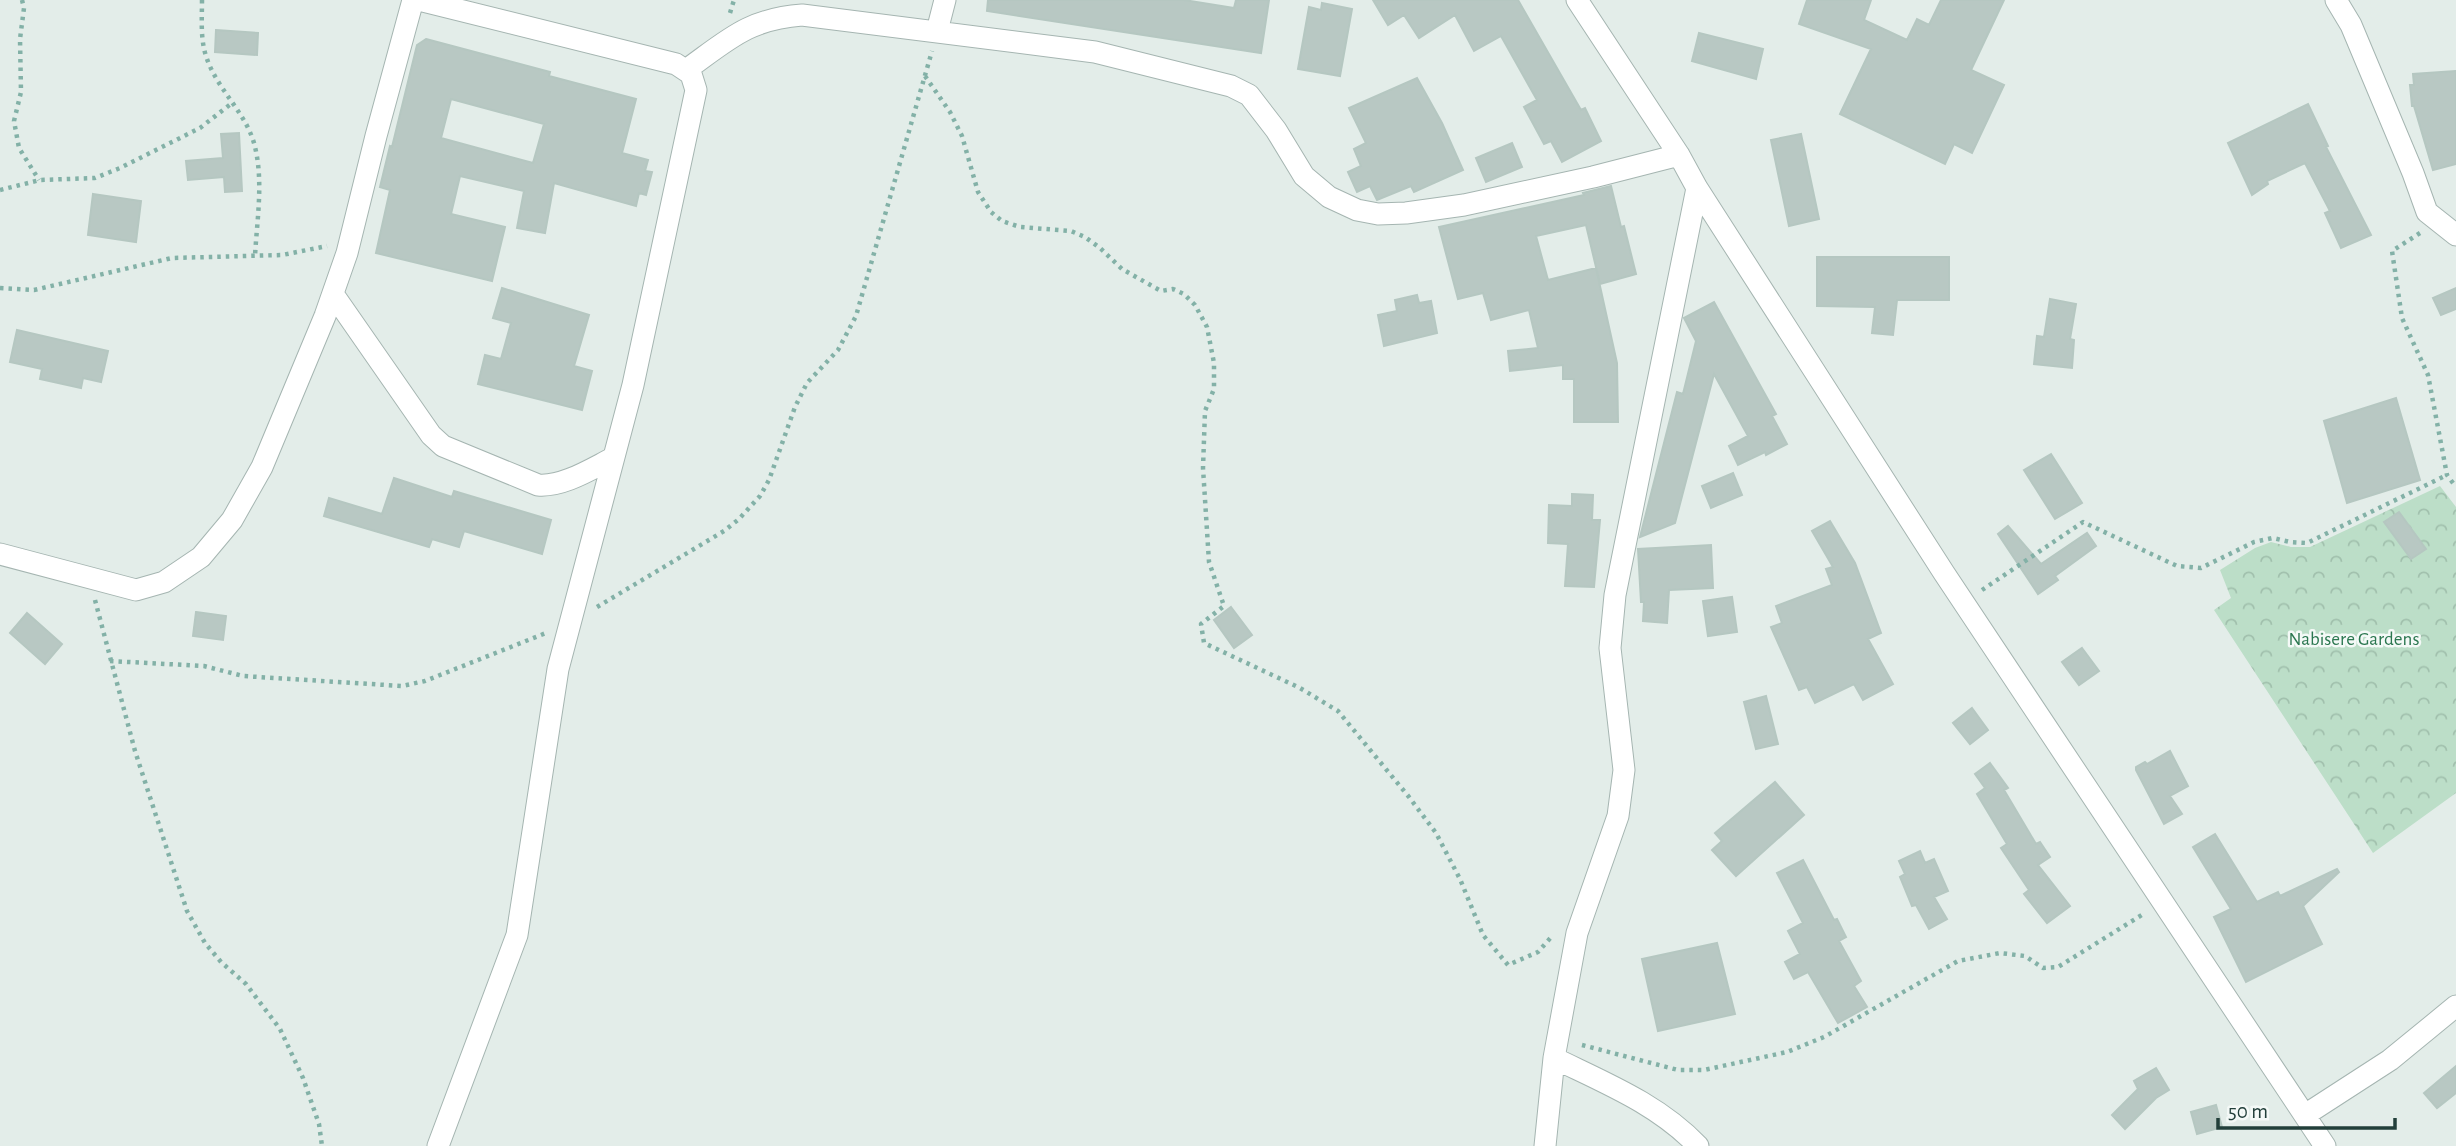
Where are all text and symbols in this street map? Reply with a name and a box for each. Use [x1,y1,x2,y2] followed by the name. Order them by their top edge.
[2289,630,2419,649] park label: Nabisere Gardens
[2218,1086,2395,1130] scale bar
[2228,1101,2268,1122] text: 50 m

